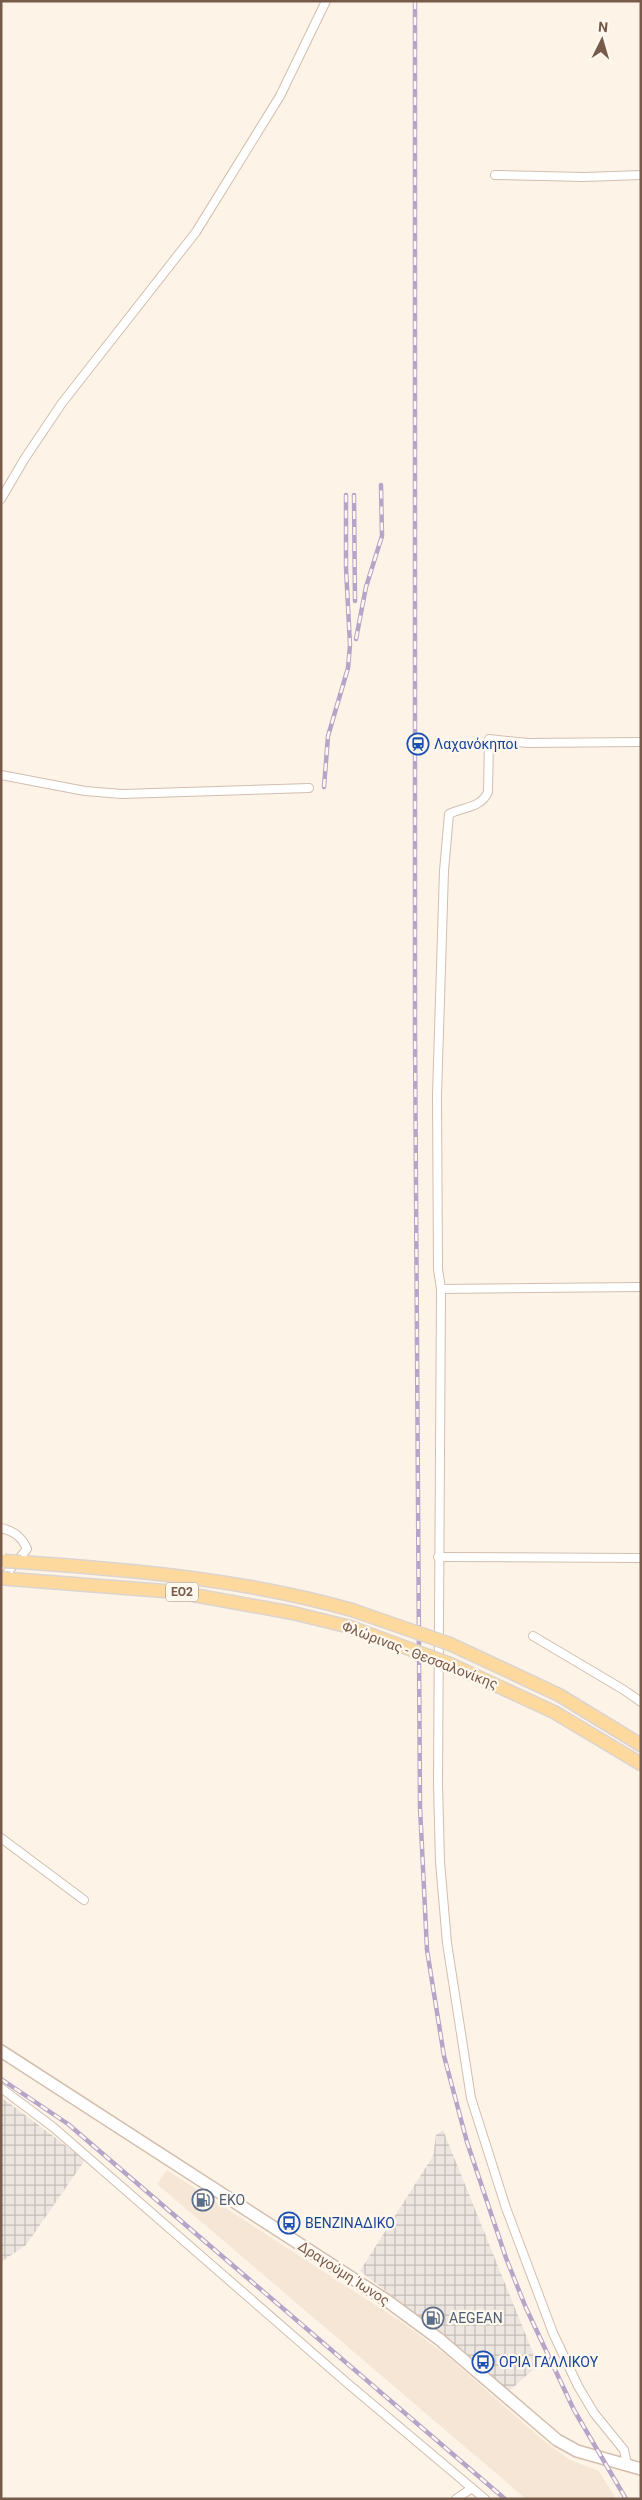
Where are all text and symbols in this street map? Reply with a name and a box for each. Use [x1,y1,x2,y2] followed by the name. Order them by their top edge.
[577,15,627,65] north arrow
[598,19,609,35] text: N
[406,732,430,756] station icon: Λαχανόκηποι
[434,736,519,752] place label: Λαχανόκηποι
[166,1582,198,1601] road number: ΕΟ2
[340,1618,500,1692] street label: Φλώρινας - Θεσσαλονίκης
[191,2188,215,2212] fuel station icon: EKO
[219,2192,245,2208] place label: EKO
[277,2211,301,2235] bus stop icon: ΒΕΝΖΙΝΑΔΙΚΟ
[305,2215,395,2231] place label: ΒΕΝΖΙΝΑΔΙΚΟ
[295,2237,393,2309] street label: Δραγούμη Ίωνος
[421,2306,445,2330] fuel station icon: AEGEAN
[449,2310,503,2326] place label: AEGEAN
[471,2350,495,2374] bus stop icon: ΟΡΙΑ ΓΑΛΛΙΚΟΥ
[499,2354,599,2370] place label: ΟΡΙΑ ΓΑΛΛΙΚΟΥ

